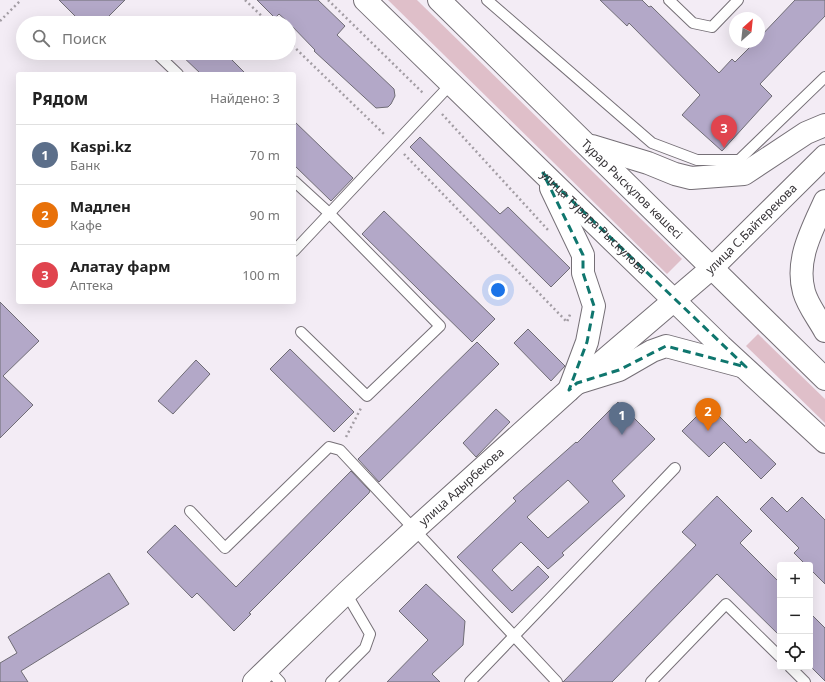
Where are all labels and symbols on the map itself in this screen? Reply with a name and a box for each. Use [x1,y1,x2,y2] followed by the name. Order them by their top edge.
[729,12,765,48] north arrow
[711,115,737,148] pin: 3
[578,135,686,242] street label: Тұрар Рыскұлов көшесі
[537,166,651,278] street label: улица Турара Рыскулова
[702,179,800,278] street label: улица С.Байтерекова
[488,280,508,300] your location
[695,398,721,431] pin: 2
[609,402,635,435] pin: 1
[415,444,508,529] street label: улица Адырбекова

